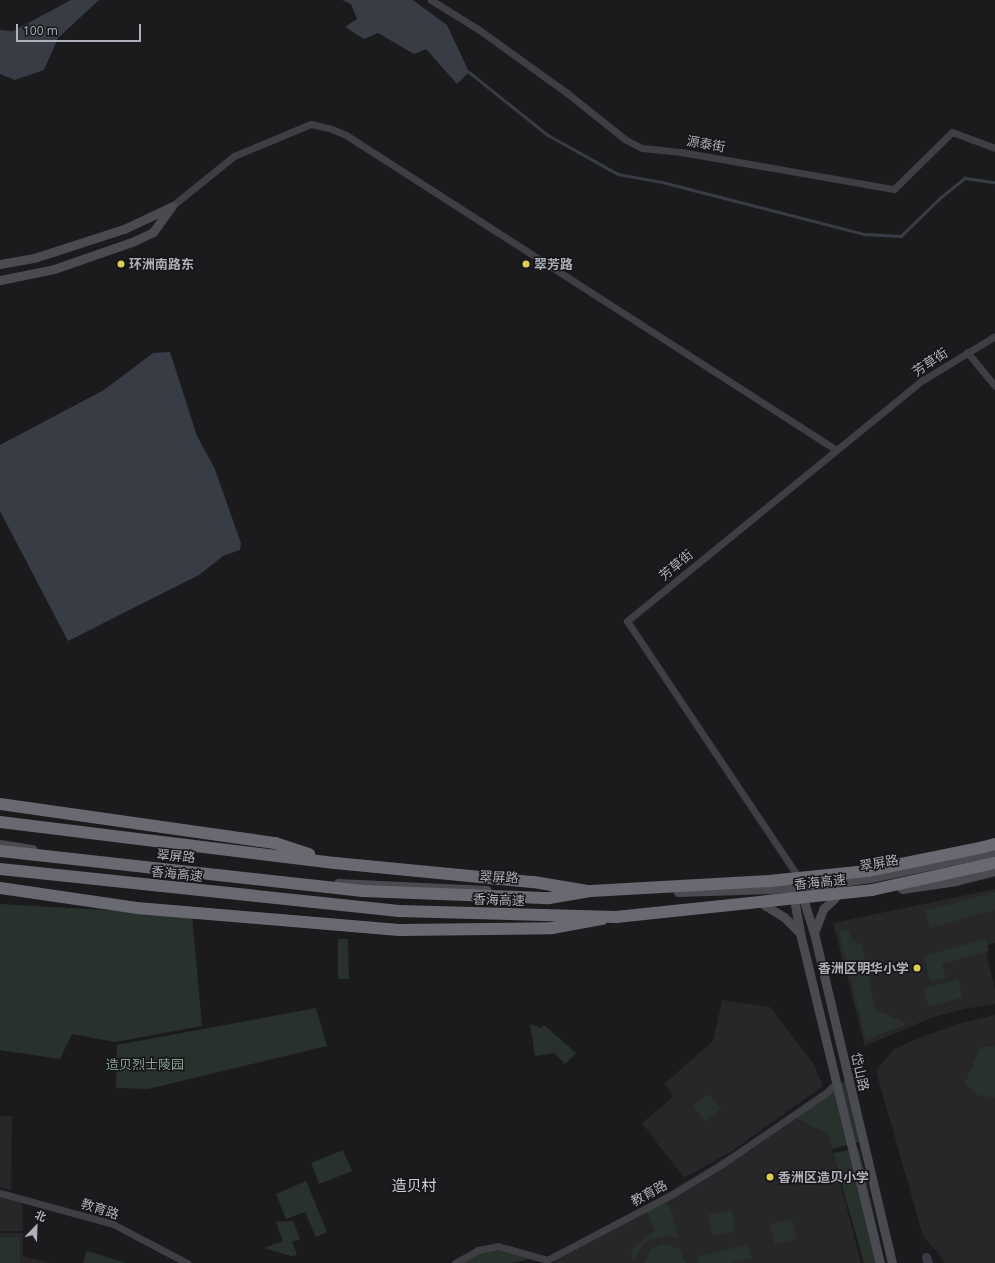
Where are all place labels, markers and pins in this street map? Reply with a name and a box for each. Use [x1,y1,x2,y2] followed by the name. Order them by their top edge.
[129,256,194,272] place label: 环洲南路东
[534,256,573,272] place label: 翠芳路
[116,259,126,269] marker: 环洲南路东
[521,259,531,269] marker: 翠芳路
[818,960,909,976] place label: 香洲区明华小学
[912,963,922,973] marker: 香洲区明华小学
[778,1169,869,1185] place label: 香洲区造贝小学
[765,1172,775,1182] marker: 香洲区造贝小学

